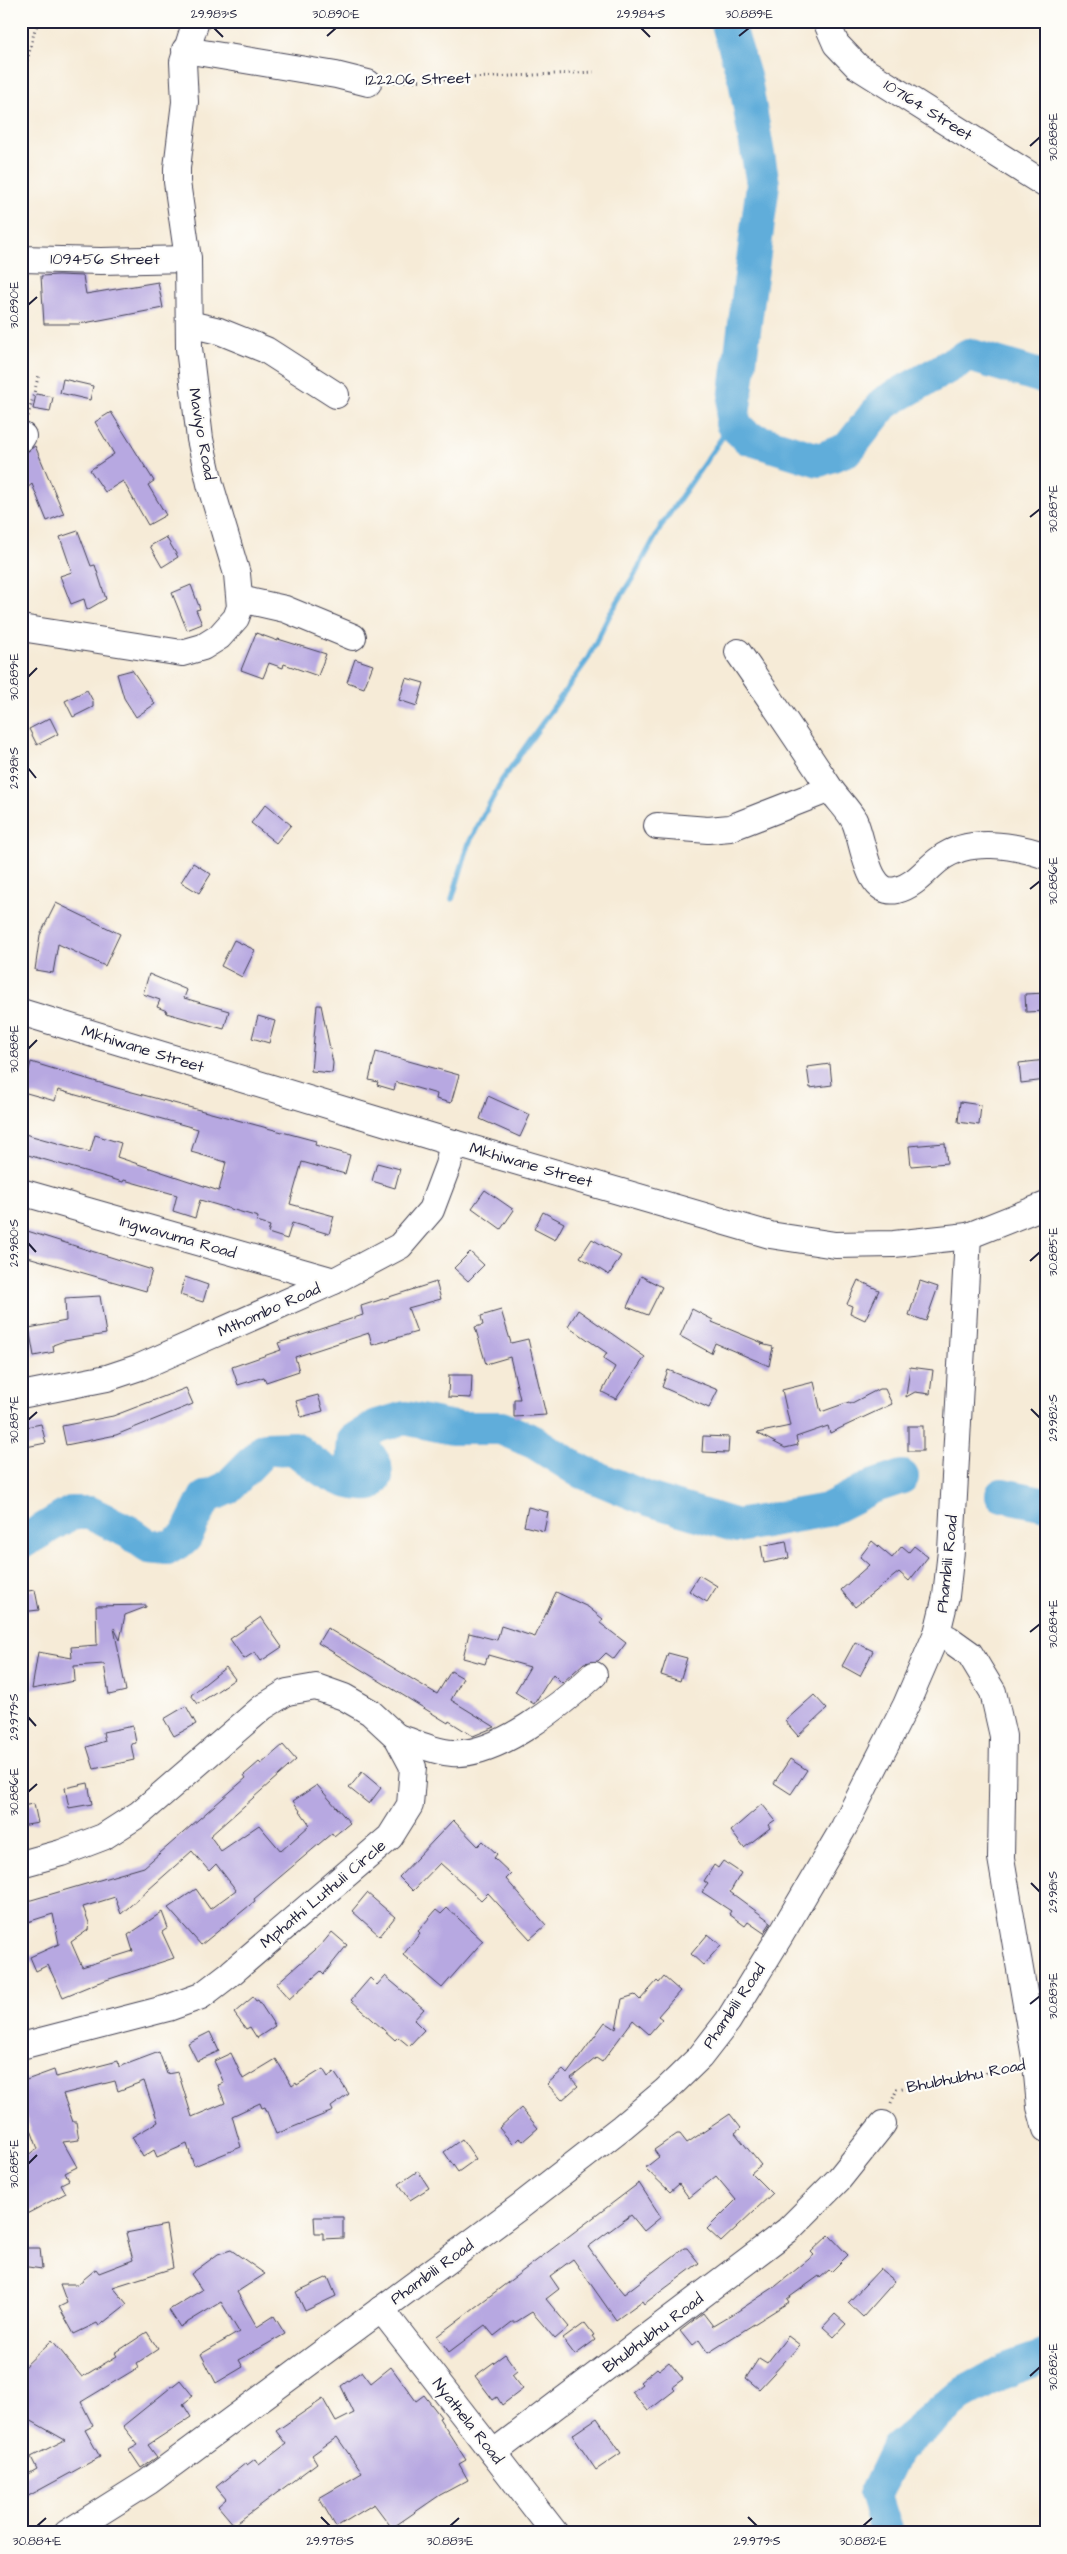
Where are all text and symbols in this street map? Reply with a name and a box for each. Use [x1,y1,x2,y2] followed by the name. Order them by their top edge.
[191,6,238,23] text: 29.983°S
[312,6,360,23] text: 30.890°E
[617,6,666,23] text: 29.984°S
[725,6,773,23] text: 30.889°E
[365,67,471,91] street label: 122206 Street
[879,74,977,146] street label: 107164 Street
[1045,113,1062,161] text: 30.888°E
[50,248,160,270] street label: 109456 Street
[6,281,23,329] text: 30.890°E
[182,386,221,482] street label: Maviyo Road
[1045,485,1062,533] text: 30.887°E
[6,653,23,701] text: 30.889°E
[6,747,23,789] text: 29.981°S
[1045,857,1062,905] text: 30.886°E
[79,1020,207,1078] street label: Mkhiwane Street
[6,1025,23,1073] text: 30.888°E
[467,1137,596,1193] street label: Mkhiwane Street
[117,1210,239,1265] street label: Ingwavuma Road
[6,1219,23,1267] text: 29.980°S
[1045,1227,1062,1277] text: 30.885°E
[214,1278,324,1342] street label: Mthombo Road
[1045,1394,1062,1442] text: 29.982°S
[6,1396,23,1444] text: 30.887°E
[931,1514,963,1614] street label: Phambili Road
[1045,1600,1062,1648] text: 30.884°E
[6,1693,23,1740] text: 29.979°S
[6,1768,23,1816] text: 30.886°E
[255,1834,391,1953] street label: Mphathi Luthuli Circle
[1045,1871,1062,1913] text: 29.981°S
[697,1959,771,2053] street label: Phambili Road
[1045,1973,1062,2019] text: 30.883°E
[905,2054,1027,2098] street label: Bhubhubhu Road
[6,2139,23,2189] text: 30.885°E
[386,2234,478,2310] street label: Phambili Road
[598,2288,708,2378] street label: Bhubhubhu Road
[1045,2343,1062,2391] text: 30.882°E
[427,2373,509,2469] street label: Nyathela Road
[13,2533,61,2550] text: 30.884°E
[306,2533,354,2550] text: 29.978°S
[427,2533,473,2550] text: 30.883°E
[734,2533,781,2550] text: 29.979°S
[839,2533,887,2550] text: 30.882°E

